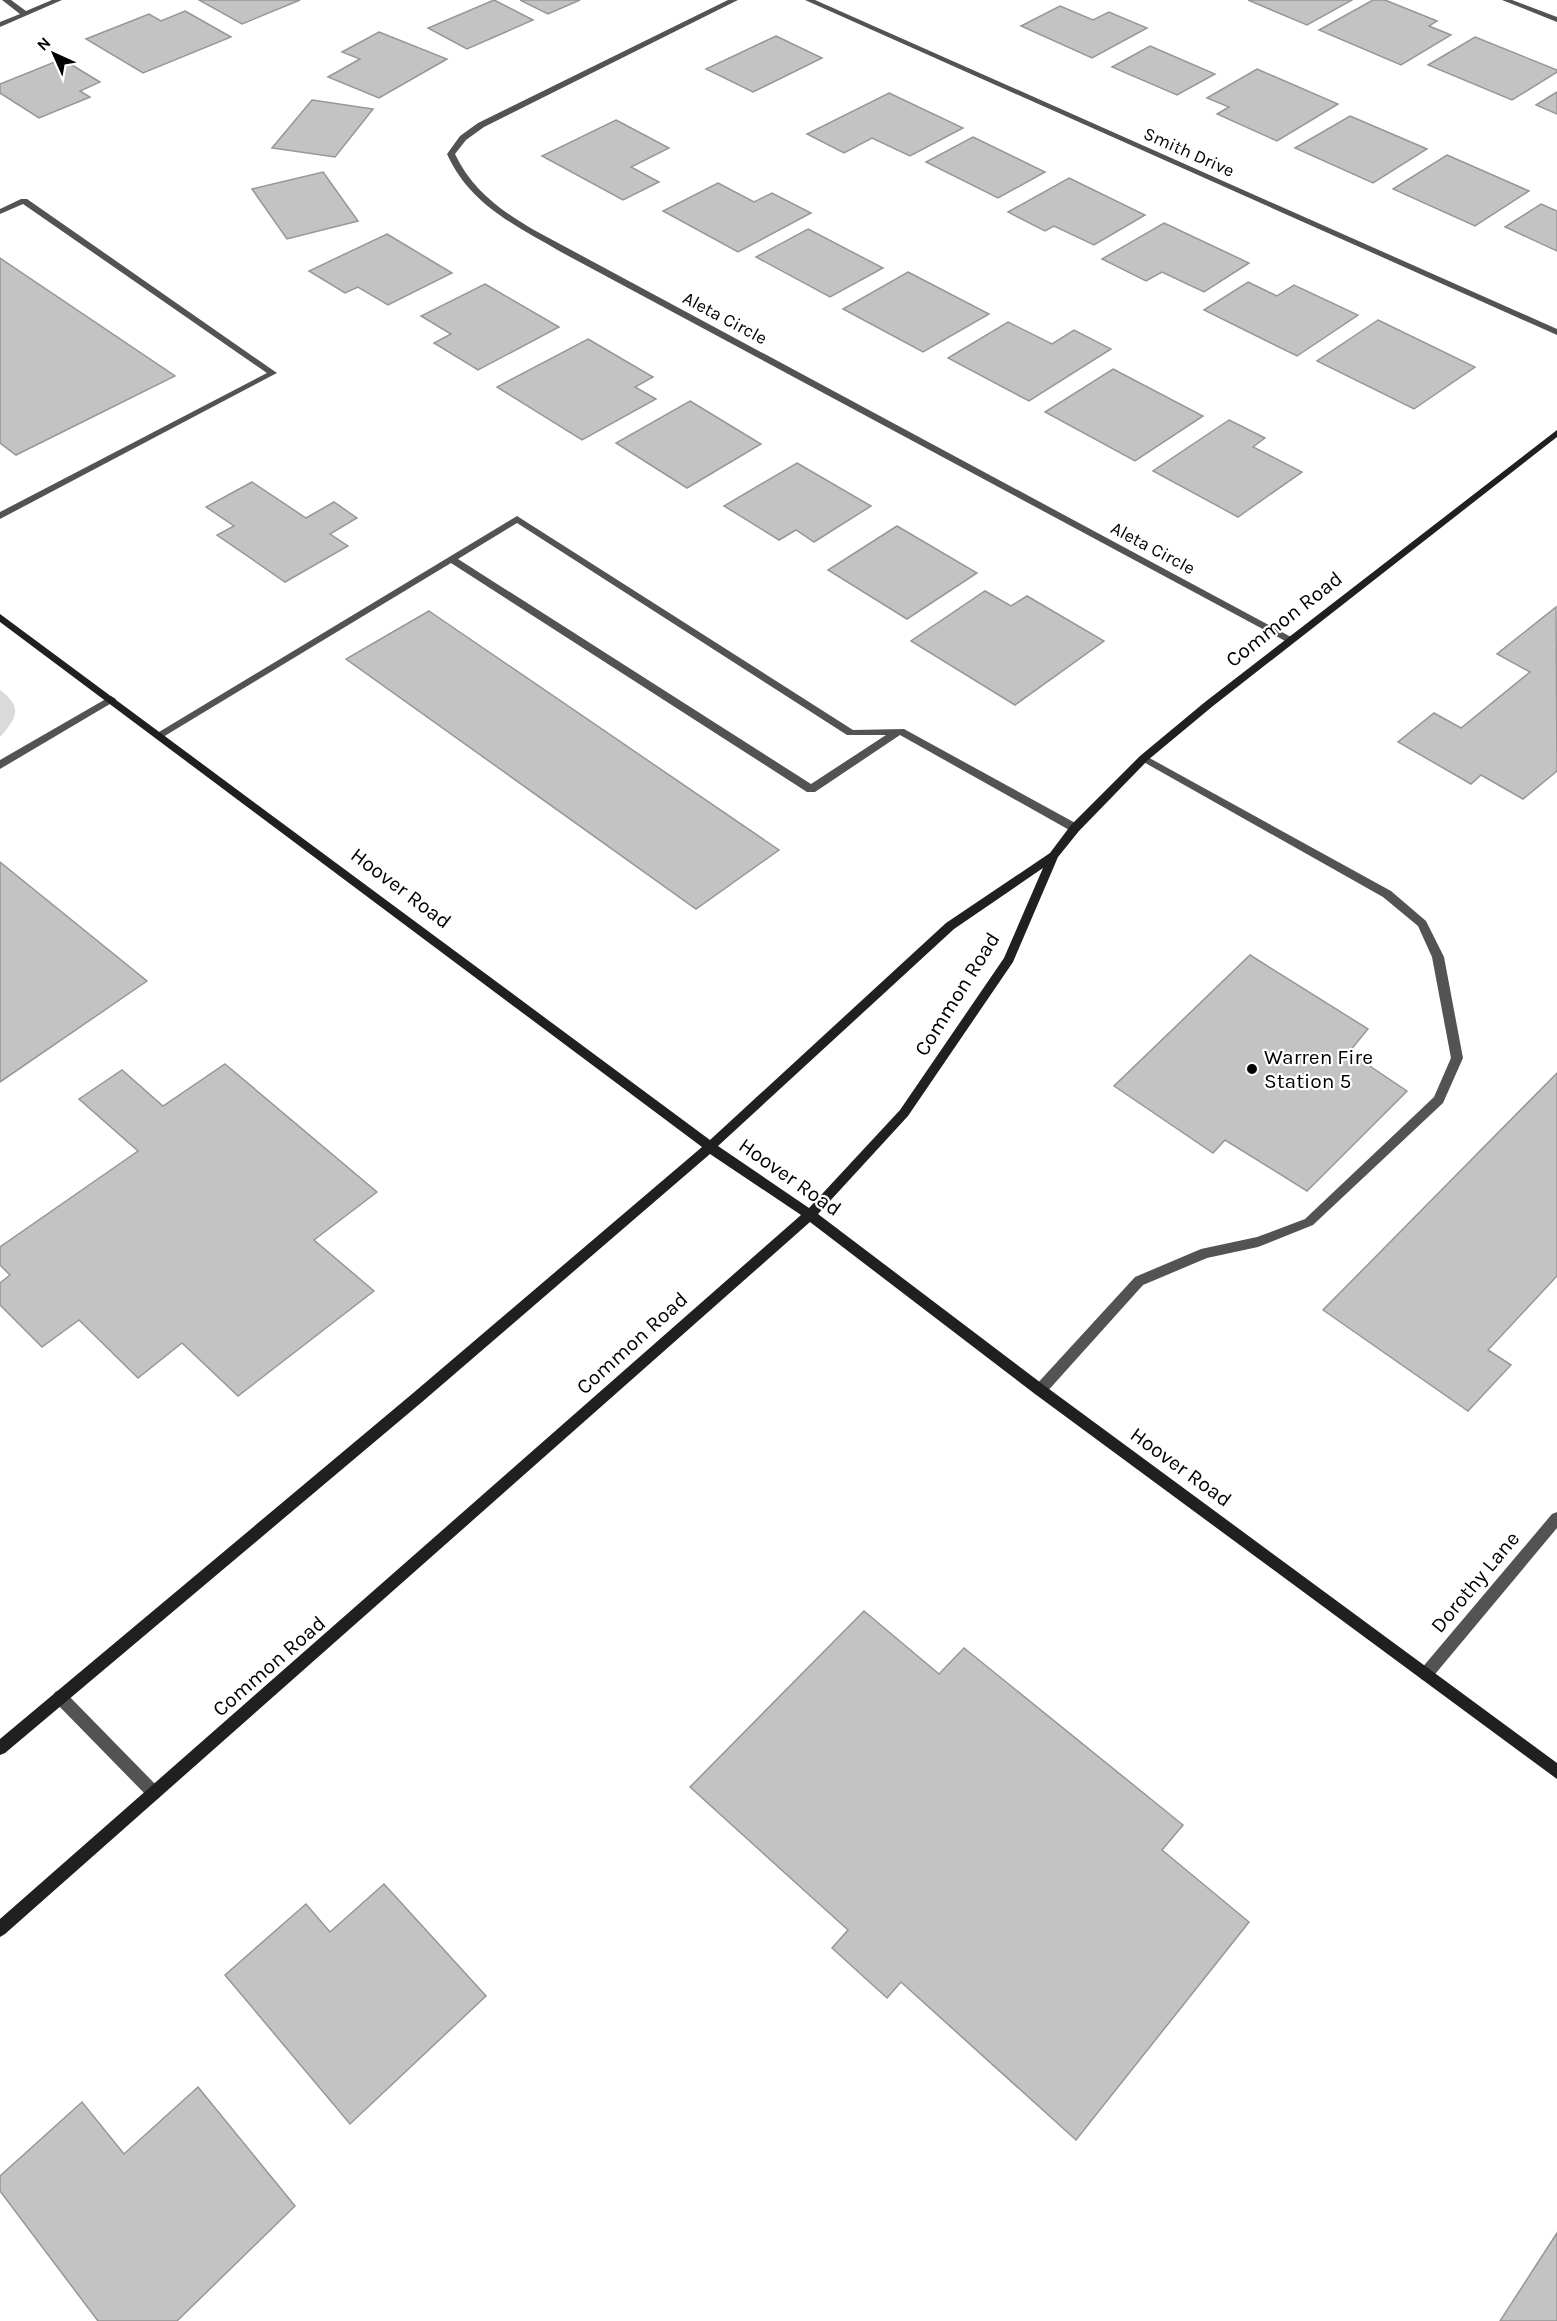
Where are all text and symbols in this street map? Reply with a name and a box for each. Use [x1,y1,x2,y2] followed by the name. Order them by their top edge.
[24,24,84,84] north arrow
[33,33,55,55] text: N
[1140,122,1238,182] street label: Smith Drive
[679,287,771,349] street label: Aleta Circle
[1107,517,1199,579] street label: Aleta Circle
[1221,566,1347,672] street label: Common Road
[346,843,456,933] street label: Hoover Road
[909,928,1005,1060] street label: Common Road
[1264,1045,1373,1093] place label: Warren Fire Station 5
[1245,1062,1259,1076] marker: Warren Fire Station 5
[734,1133,846,1221] street label: Hoover Road
[572,1287,692,1399] street label: Common Road
[1126,1422,1236,1512] street label: Hoover Road
[1426,1527,1524,1637] street label: Dorothy Lane
[208,1611,330,1721] street label: Common Road

